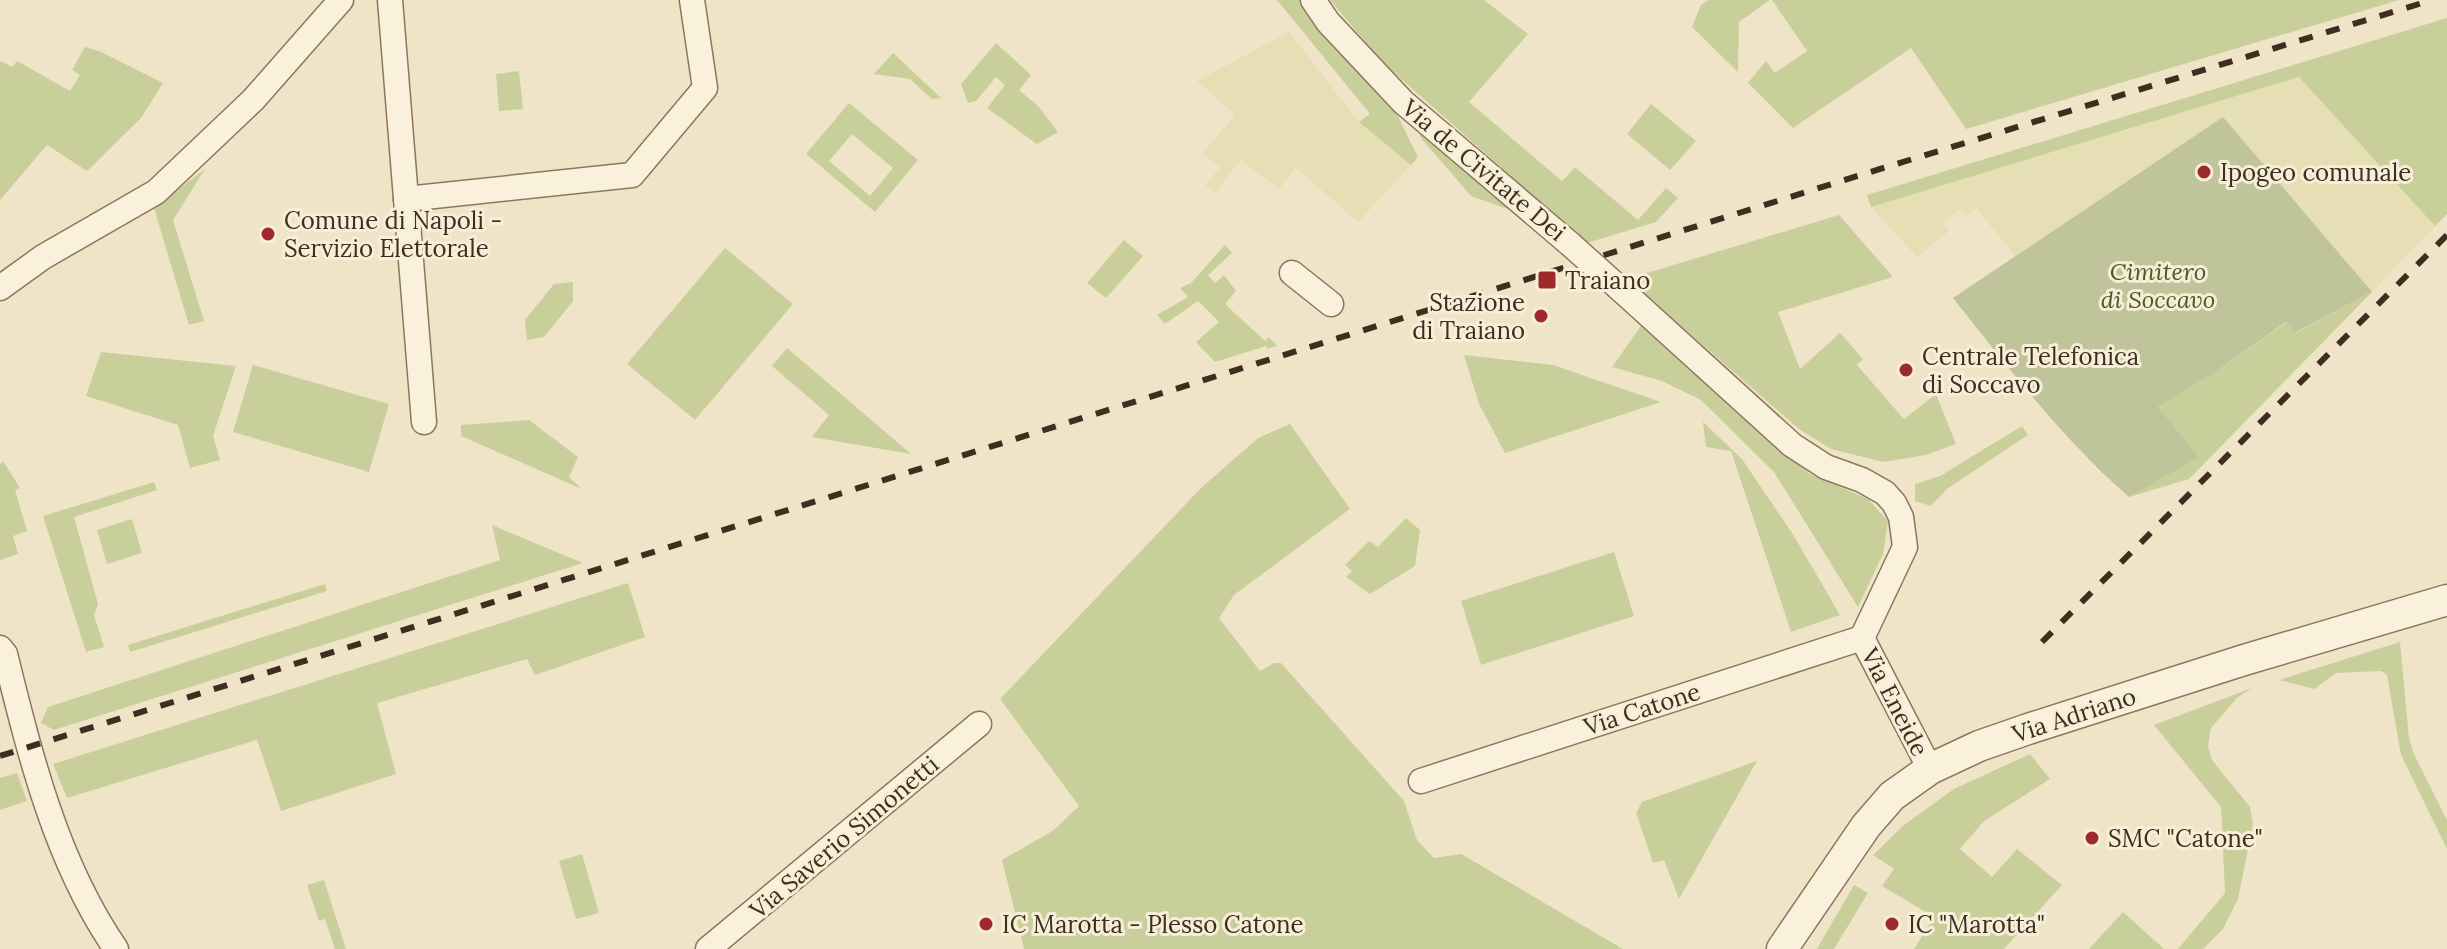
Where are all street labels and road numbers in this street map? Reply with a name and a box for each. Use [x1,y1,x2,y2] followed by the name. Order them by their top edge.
[1395,92,1572,248] street label: Via de Civitate Dei
[1854,642,1935,761] street label: Via Eneide
[1579,676,1704,743] street label: Via Catone
[2007,680,2140,750] street label: Via Adriano
[742,749,945,926] street label: Via Saverio Simonetti

